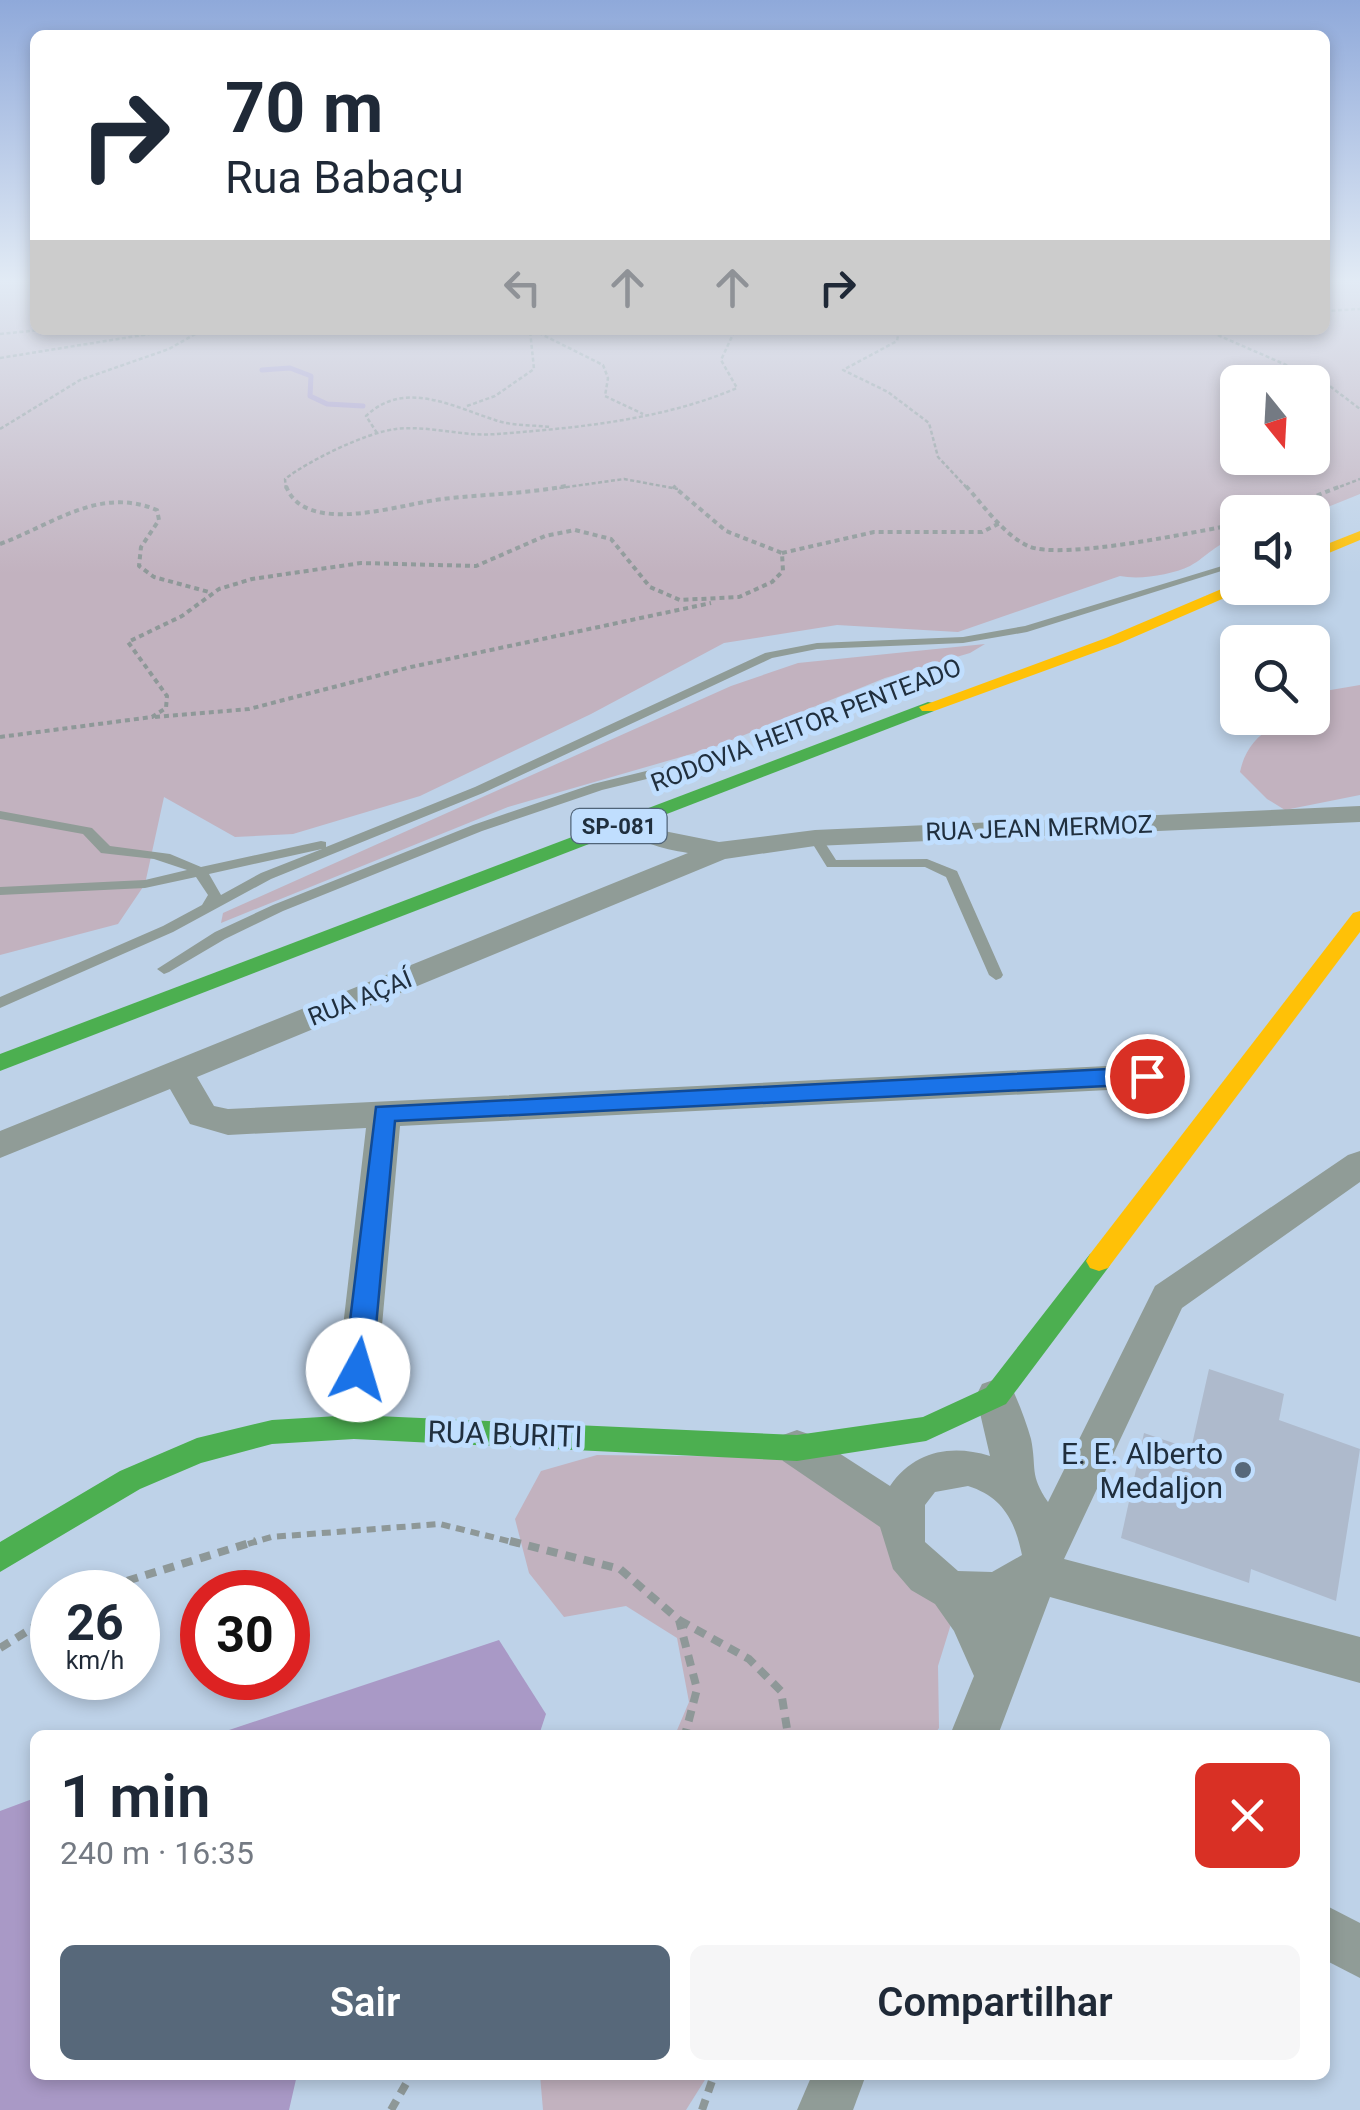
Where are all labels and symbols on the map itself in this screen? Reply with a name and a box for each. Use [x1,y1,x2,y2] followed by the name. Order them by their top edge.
[1220,365,1330,475] north arrow
[647,652,965,798] street label: RODOVIA HEITOR PENTEADO
[572,809,666,843] road number: SP-081
[925,810,1153,846] street label: RUA JEAN MERMOZ
[303,963,417,1032] street label: RUA AÇAÍ
[1105,1034,1190,1119] pin
[306,1318,410,1422] position arrow
[427,1414,583,1454] street label: RUA BURITI
[1061,1436,1223,1505] place label: E. E. Alberto Medaljon
[1232,1459,1254,1481] marker: E. E. Alberto Medaljon
[180,1570,310,1700] speed limit sign: 30

